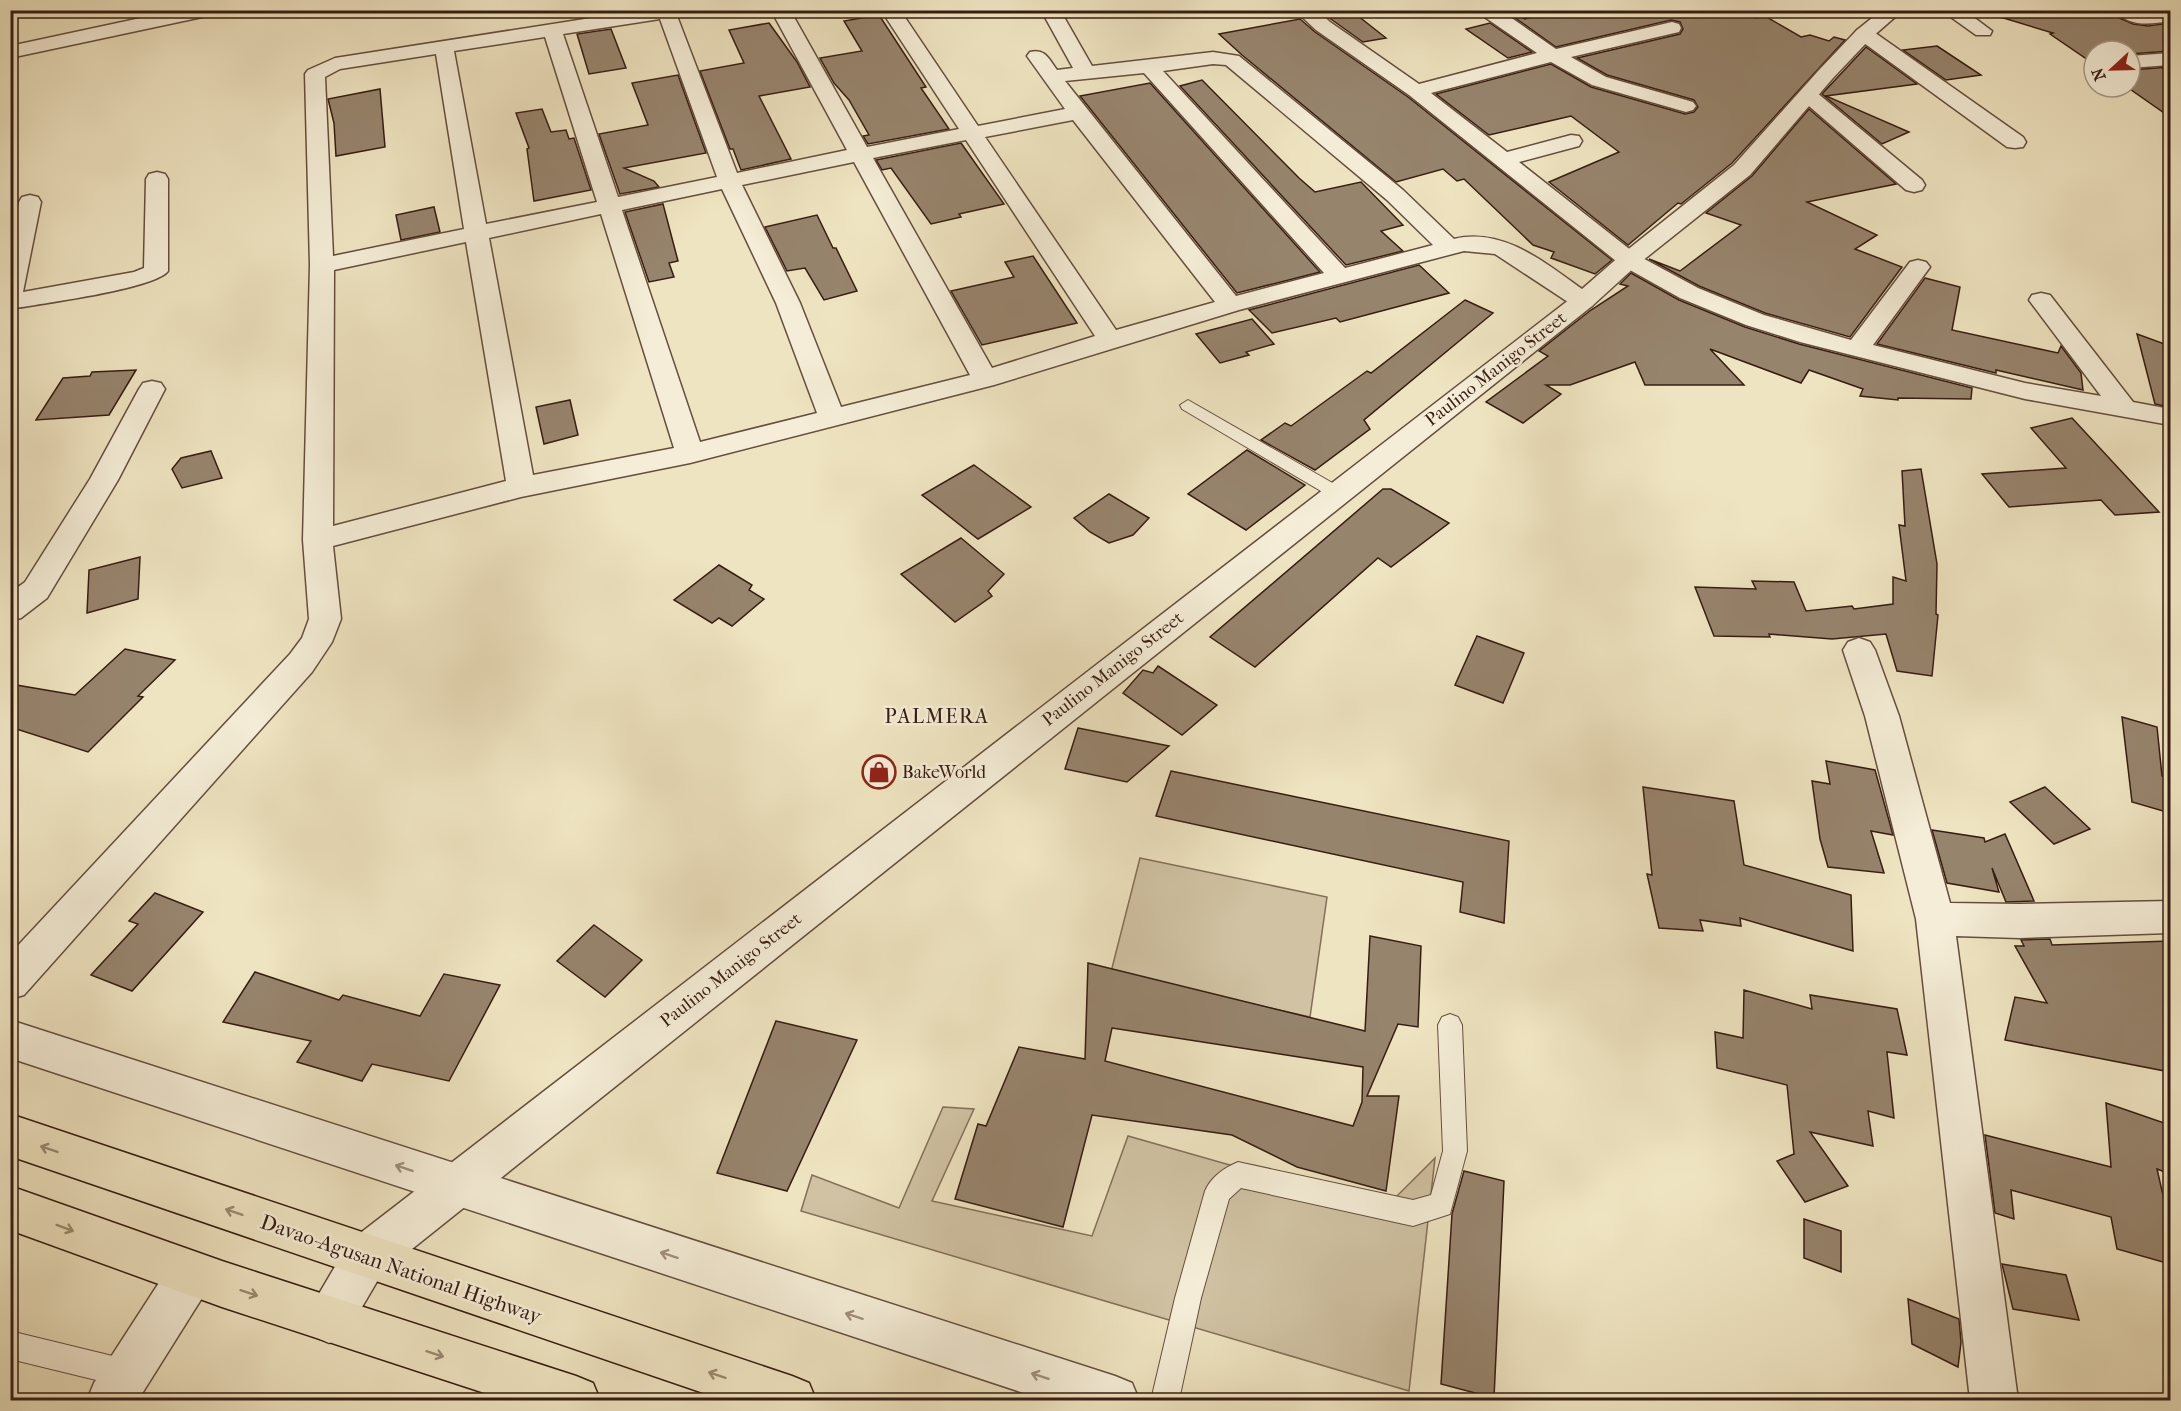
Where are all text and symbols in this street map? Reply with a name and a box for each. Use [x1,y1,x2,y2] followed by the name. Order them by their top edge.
[2082,39,2142,99] north arrow
[2087,64,2110,84] text: N
[1421,307,1571,431] street label: Paulino Manigo Street
[1038,607,1188,731] street label: Paulino Manigo Street
[885,705,989,728] district label: PALMERA
[861,754,897,790] shop icon: BakeWorld
[902,762,986,783] place label: BakeWorld
[656,908,806,1032] street label: Paulino Manigo Street
[40,1142,59,1153] one-way arrow
[395,1161,414,1172] one-way arrow
[225,1206,244,1217] one-way arrow
[257,1210,545,1329] street label: Davao-Agusan National Highway
[56,1223,74,1234] one-way arrow
[660,1248,679,1259] one-way arrow
[239,1289,258,1300] one-way arrow
[845,1309,864,1320] one-way arrow
[425,1349,444,1360] one-way arrow
[708,1369,727,1380] one-way arrow
[1031,1370,1050,1381] one-way arrow

